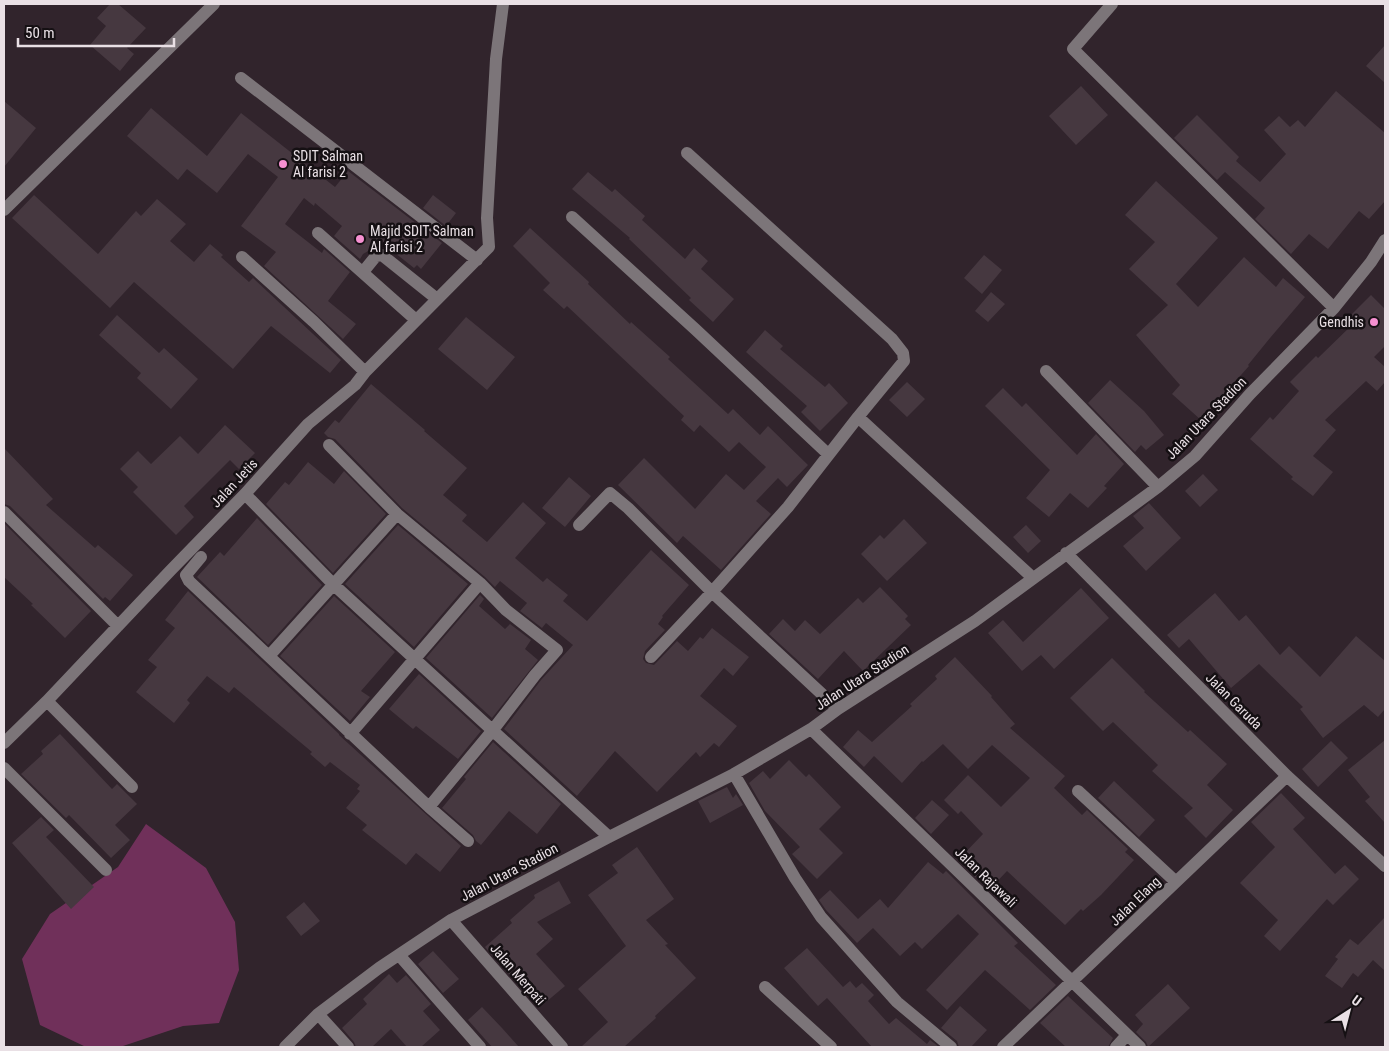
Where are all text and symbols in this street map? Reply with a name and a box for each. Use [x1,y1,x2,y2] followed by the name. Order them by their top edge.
[18,15,174,47] scale bar
[25,24,55,42] text: 50 m
[293,148,363,180] place label: SDIT Salman Al farisi 2
[277,158,289,170] marker: SDIT Salman Al farisi 2
[370,223,474,255] place label: Majid SDIT Salman Al farisi 2
[354,233,366,245] marker: Majid SDIT Salman Al farisi 2
[1319,314,1364,330] place label: Gendhis
[1368,316,1380,328] marker: Gendhis
[1163,374,1249,462] street label: Jalan Utara Stadion
[208,455,260,511] street label: Jalan Jetis
[812,641,912,713] street label: Jalan Utara Stadion
[1203,670,1265,732] street label: Jalan Garuda
[458,840,560,904] street label: Jalan Utara Stadion
[952,844,1020,910] street label: Jalan Rajawali
[1106,873,1164,929] street label: Jalan Elang
[487,940,549,1008] street label: Jalan Merpati
[1324,986,1374,1036] north arrow
[1349,992,1365,1009] text: U

